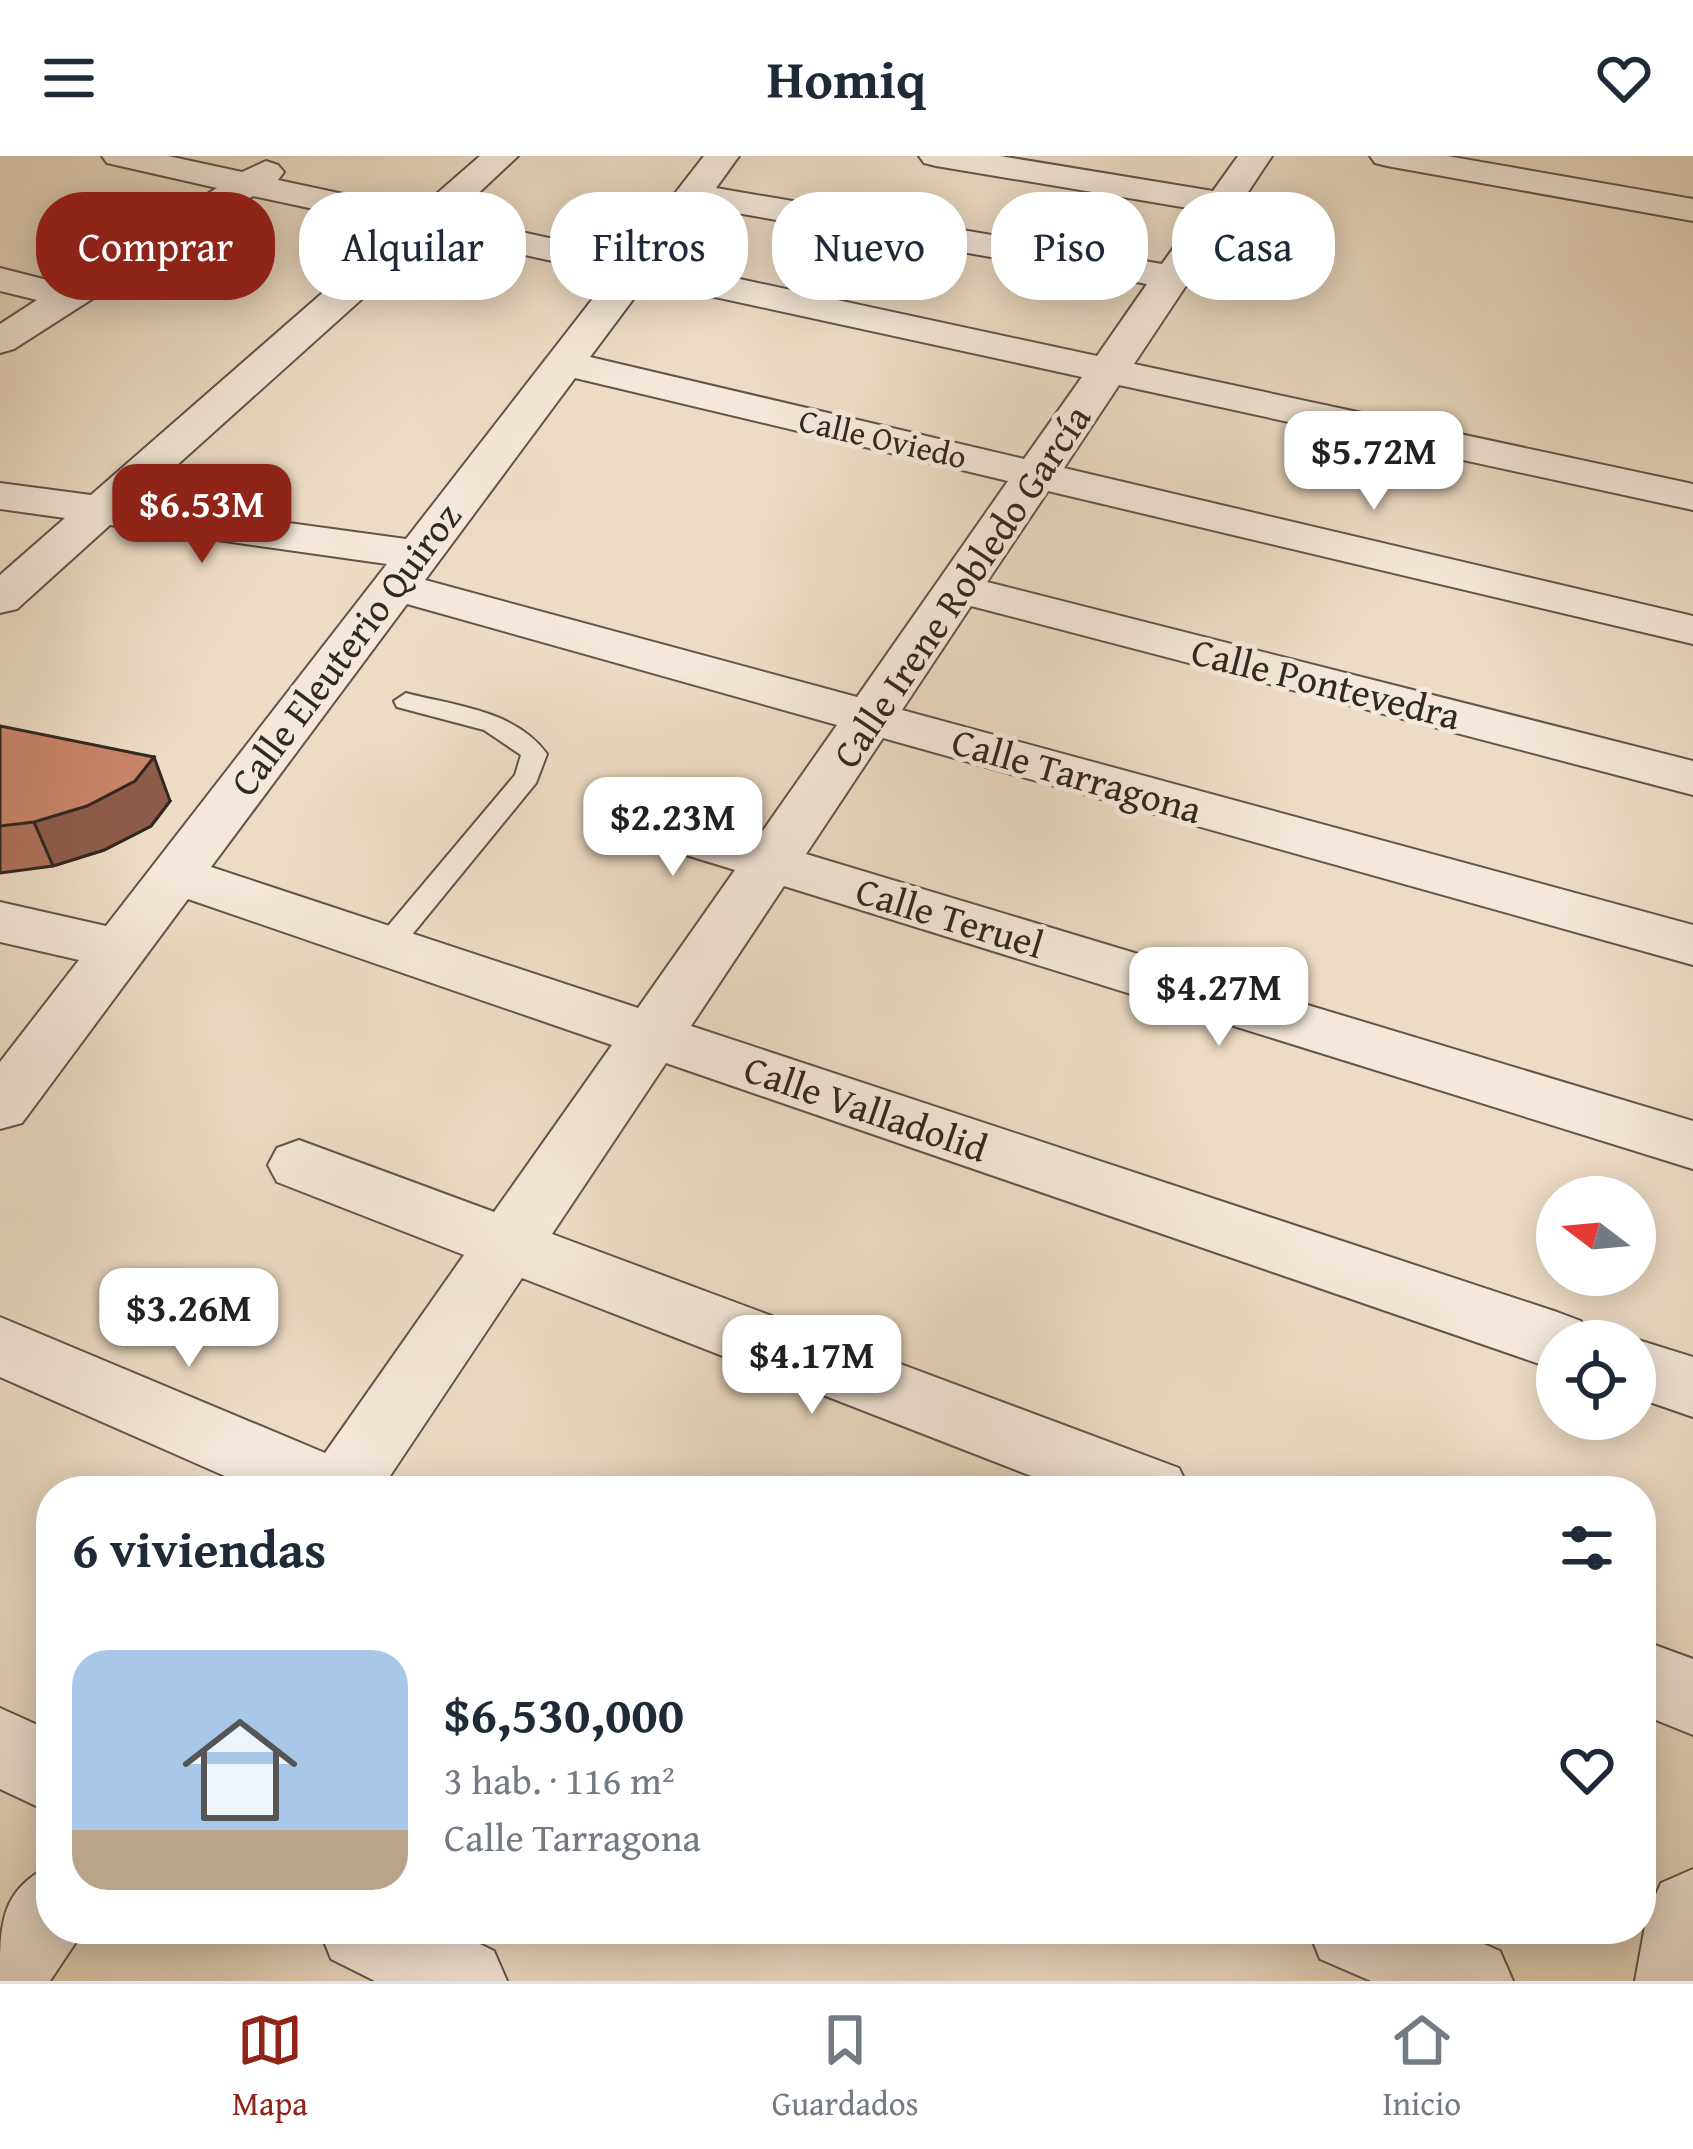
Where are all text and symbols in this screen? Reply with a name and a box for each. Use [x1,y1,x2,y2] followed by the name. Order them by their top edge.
[767,39,926,118] text: Homiq
[36,45,102,111] icon: menu
[1591,45,1657,111] icon: heart
[36,192,275,300] chip: Comprar
[299,192,526,300] chip: Alquilar
[550,192,748,300] chip: Filtros
[772,192,967,300] chip: Nuevo
[991,192,1148,300] chip: Piso
[1172,192,1335,300] chip: Casa
[817,392,1104,779] street label: Calle Irene Robledo García
[795,395,971,481] street label: Calle Oviedo
[1276,411,1472,513] pin: $5.72M
[1311,421,1437,478] text: $5.72M
[104,464,300,566] pin: $6.53M
[139,474,265,531] text: $6.53M
[215,490,474,807] street label: Calle Eleuterio Quiroz
[1186,622,1467,744] street label: Calle Pontevedra
[946,712,1209,837] street label: Calle Tarragona
[575,777,771,879] pin: $2.23M
[610,787,736,844] text: $2.23M
[849,861,1051,972] street label: Calle Teruel
[1121,947,1317,1049] pin: $4.27M
[1156,957,1282,1014] text: $4.27M
[737,1039,996,1176] street label: Calle Valladolid
[1536,1176,1656,1296] north arrow
[1536,1176,1656,1440] map controls
[91,1268,287,1370] pin: $3.26M
[126,1278,252,1335] text: $3.26M
[714,1315,910,1417] pin: $4.17M
[1536,1320,1656,1440] button: locate
[749,1325,875,1382] text: $4.17M
[72,1511,326,1586] text: 6 viviendas
[1554,1515,1620,1581] icon: filters
[444,1676,684,1751] text: $6,530,000
[168,1698,312,1842] icon: home
[1554,1737,1620,1803] icon: heart
[444,1751,675,1808] text: 3 hab. · 116 m²
[444,1808,701,1865] text: Calle Tarragona
[232,2007,308,2127] tab: Mapa
[772,2007,919,2127] tab: Guardados
[1382,2007,1461,2127] tab: Inicio

